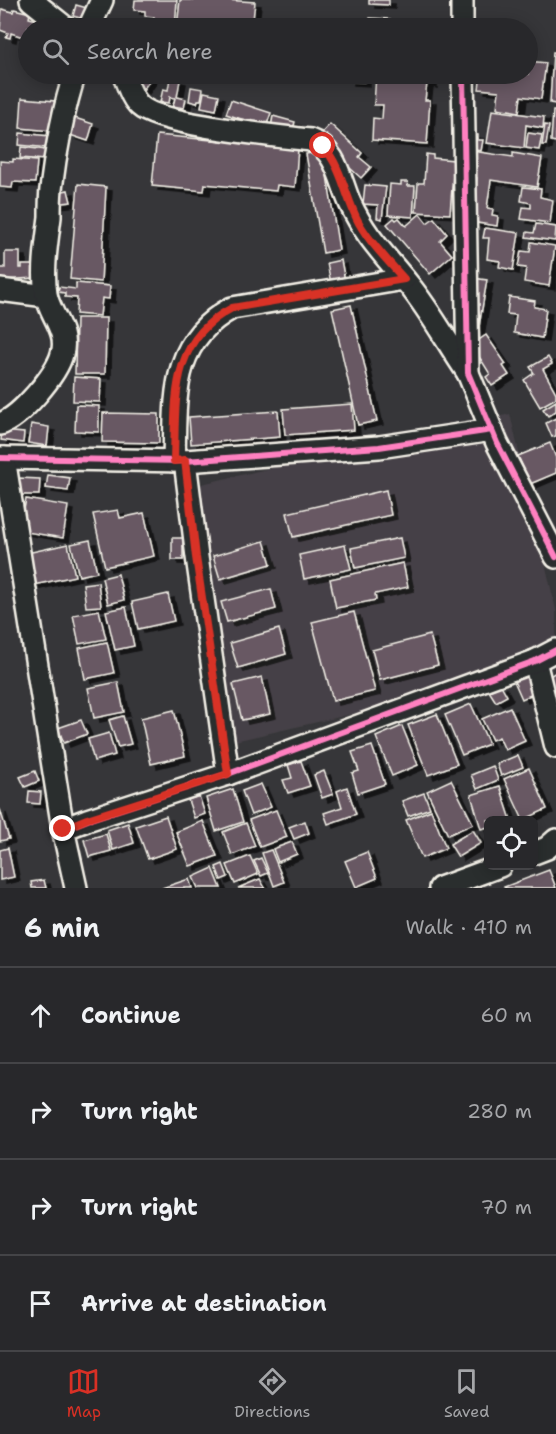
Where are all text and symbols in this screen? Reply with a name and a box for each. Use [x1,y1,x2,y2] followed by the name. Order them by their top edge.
[18,18,538,84] search box
[39,35,72,68] icon: search
[87,37,213,66] text: Search here
[309,132,335,158] route start
[49,815,75,841] route end
[484,816,538,870] map controls
[484,816,538,870] button: locate
[24,910,100,945] text: 6 min
[406,914,532,940] text: Walk · 410 m
[24,999,57,1032] icon: ahead
[81,1001,181,1030] text: Continue
[480,1002,532,1028] text: 60 m
[24,1095,57,1128] icon: right
[81,1097,198,1126] text: Turn right
[467,1098,532,1124] text: 280 m
[24,1191,57,1224] icon: right
[81,1193,198,1222] text: Turn right
[480,1194,532,1220] text: 70 m
[24,1287,57,1320] icon: arrive
[81,1289,327,1318] text: Arrive at destination
[67,1365,101,1422] tab: Map
[234,1365,311,1422] tab: Directions
[444,1365,489,1422] tab: Saved

